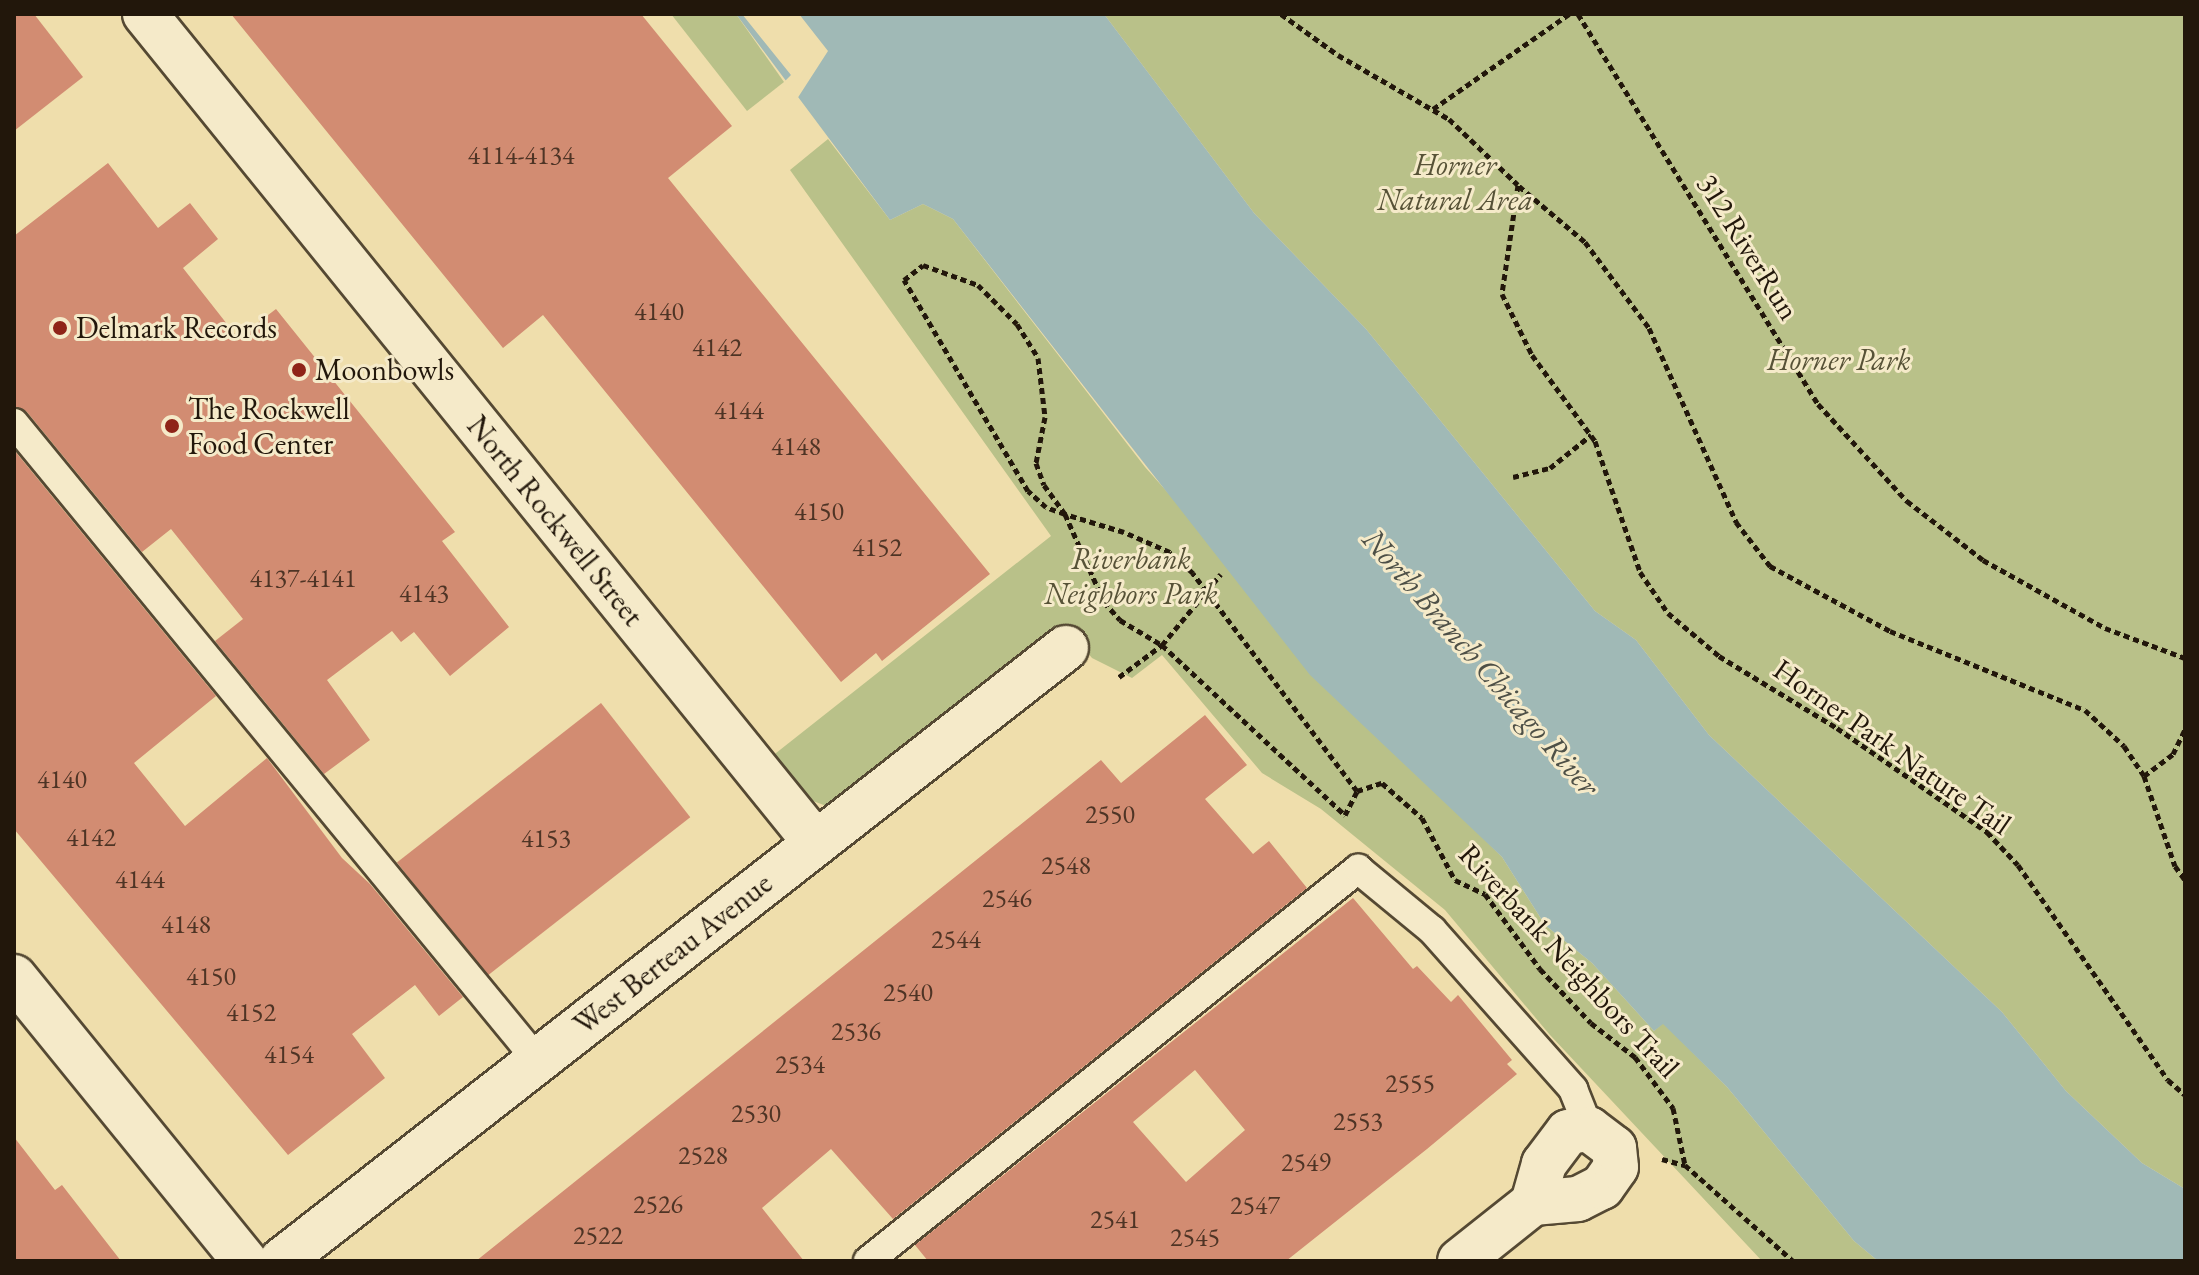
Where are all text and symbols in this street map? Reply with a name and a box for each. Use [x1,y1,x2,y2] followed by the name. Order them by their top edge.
[468,140,574,172] house number: 4114-4134
[1377,147,1533,218] park label: Horner Natural Area
[1689,167,1807,327] street label: 312 RiverRun
[634,296,684,328] house number: 4140
[76,310,277,346] place label: Delmark Records
[51,319,69,337] marker: Delmark Records
[692,332,742,364] house number: 4142
[1767,342,1911,378] park label: Horner Park
[315,352,454,388] place label: Moonbowls
[290,361,308,379] marker: Moonbowls
[188,391,350,462] place label: The Rockwell Food Center
[714,395,764,427] house number: 4144
[459,409,651,633] street label: North Rockwell Street
[163,417,181,435] marker: The Rockwell Food Center
[771,431,821,463] house number: 4148
[794,496,844,528] house number: 4150
[1354,520,1608,804] water label: North Branch Chicago River
[852,532,902,564] house number: 4152
[1044,541,1218,612] park label: Riverbank Neighbors Park
[250,563,356,595] house number: 4137-4141
[399,578,449,610] house number: 4143
[1766,651,2018,843] street label: Horner Park Nature Tail
[37,764,87,796] house number: 4140
[1085,799,1135,831] house number: 2550
[66,822,116,854] house number: 4142
[521,823,571,855] house number: 4153
[1451,837,1687,1085] street label: Riverbank Neighbors Trail
[1041,850,1091,882] house number: 2548
[115,864,165,896] house number: 4144
[567,865,779,1043] street label: West Berteau Avenue
[982,883,1032,915] house number: 2546
[161,909,211,941] house number: 4148
[931,924,981,956] house number: 2544
[186,961,236,993] house number: 4150
[883,977,933,1009] house number: 2540
[226,997,276,1029] house number: 4152
[831,1016,881,1048] house number: 2536
[264,1039,314,1071] house number: 4154
[775,1049,825,1081] house number: 2534
[1385,1068,1435,1100] house number: 2555
[731,1098,781,1130] house number: 2530
[1333,1106,1383,1138] house number: 2553
[678,1140,728,1172] house number: 2528
[1281,1147,1331,1179] house number: 2549
[633,1189,683,1221] house number: 2526
[1230,1190,1280,1222] house number: 2547
[1090,1204,1140,1236] house number: 2541
[573,1220,623,1252] house number: 2522
[1170,1222,1220,1254] house number: 2545

